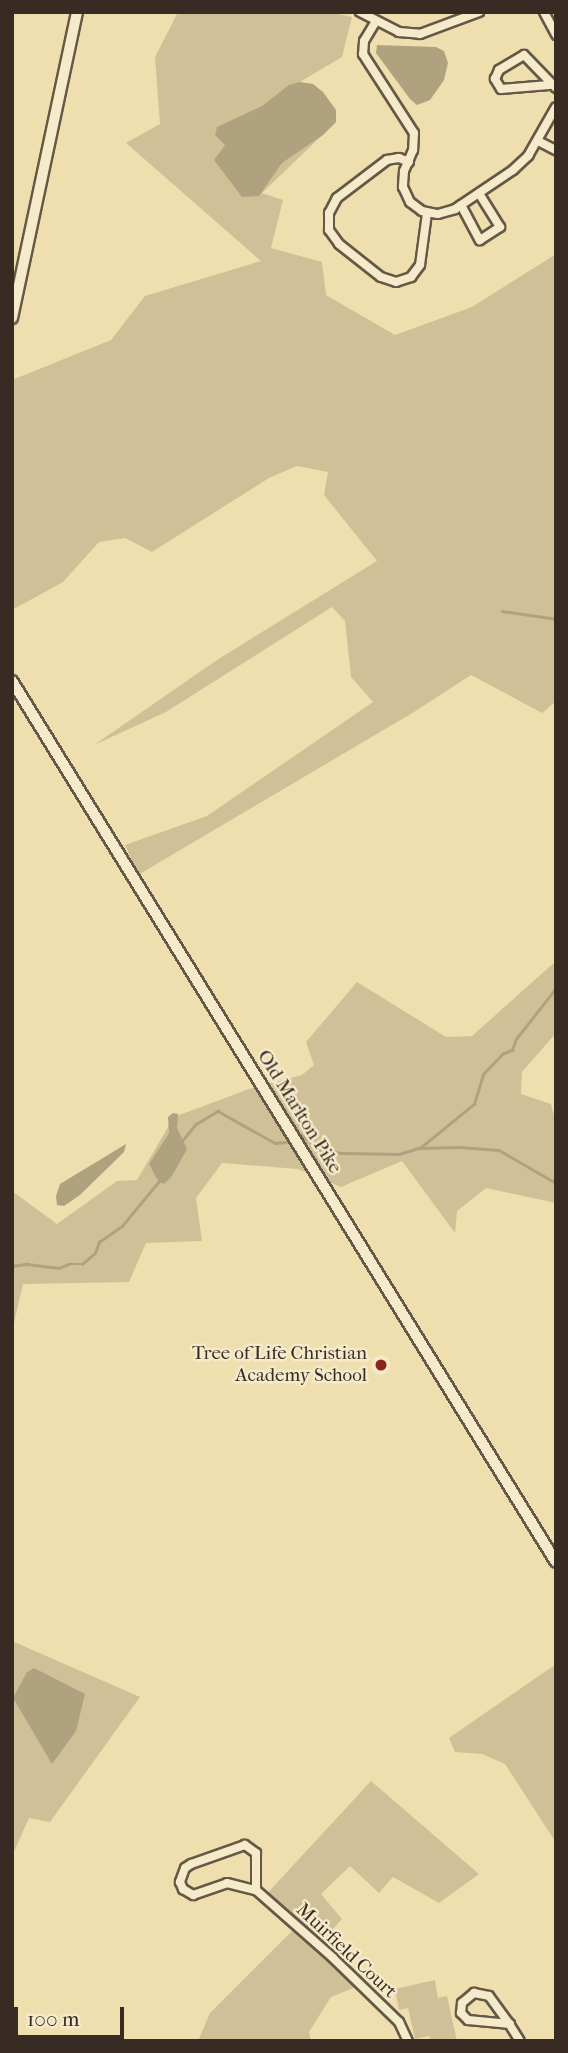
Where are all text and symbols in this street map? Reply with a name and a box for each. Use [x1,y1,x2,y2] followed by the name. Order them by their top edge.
[252,1046,346,1178] street label: Old Marlton Pike
[192,1343,367,1387] place label: Tree of Life Christian Academy School
[373,1357,389,1373] marker: Tree of Life Christian Academy School
[291,1899,401,2003] street label: Muirfield Court
[18,1994,128,2038] scale bar
[27,2007,80,2031] text: 100 m

